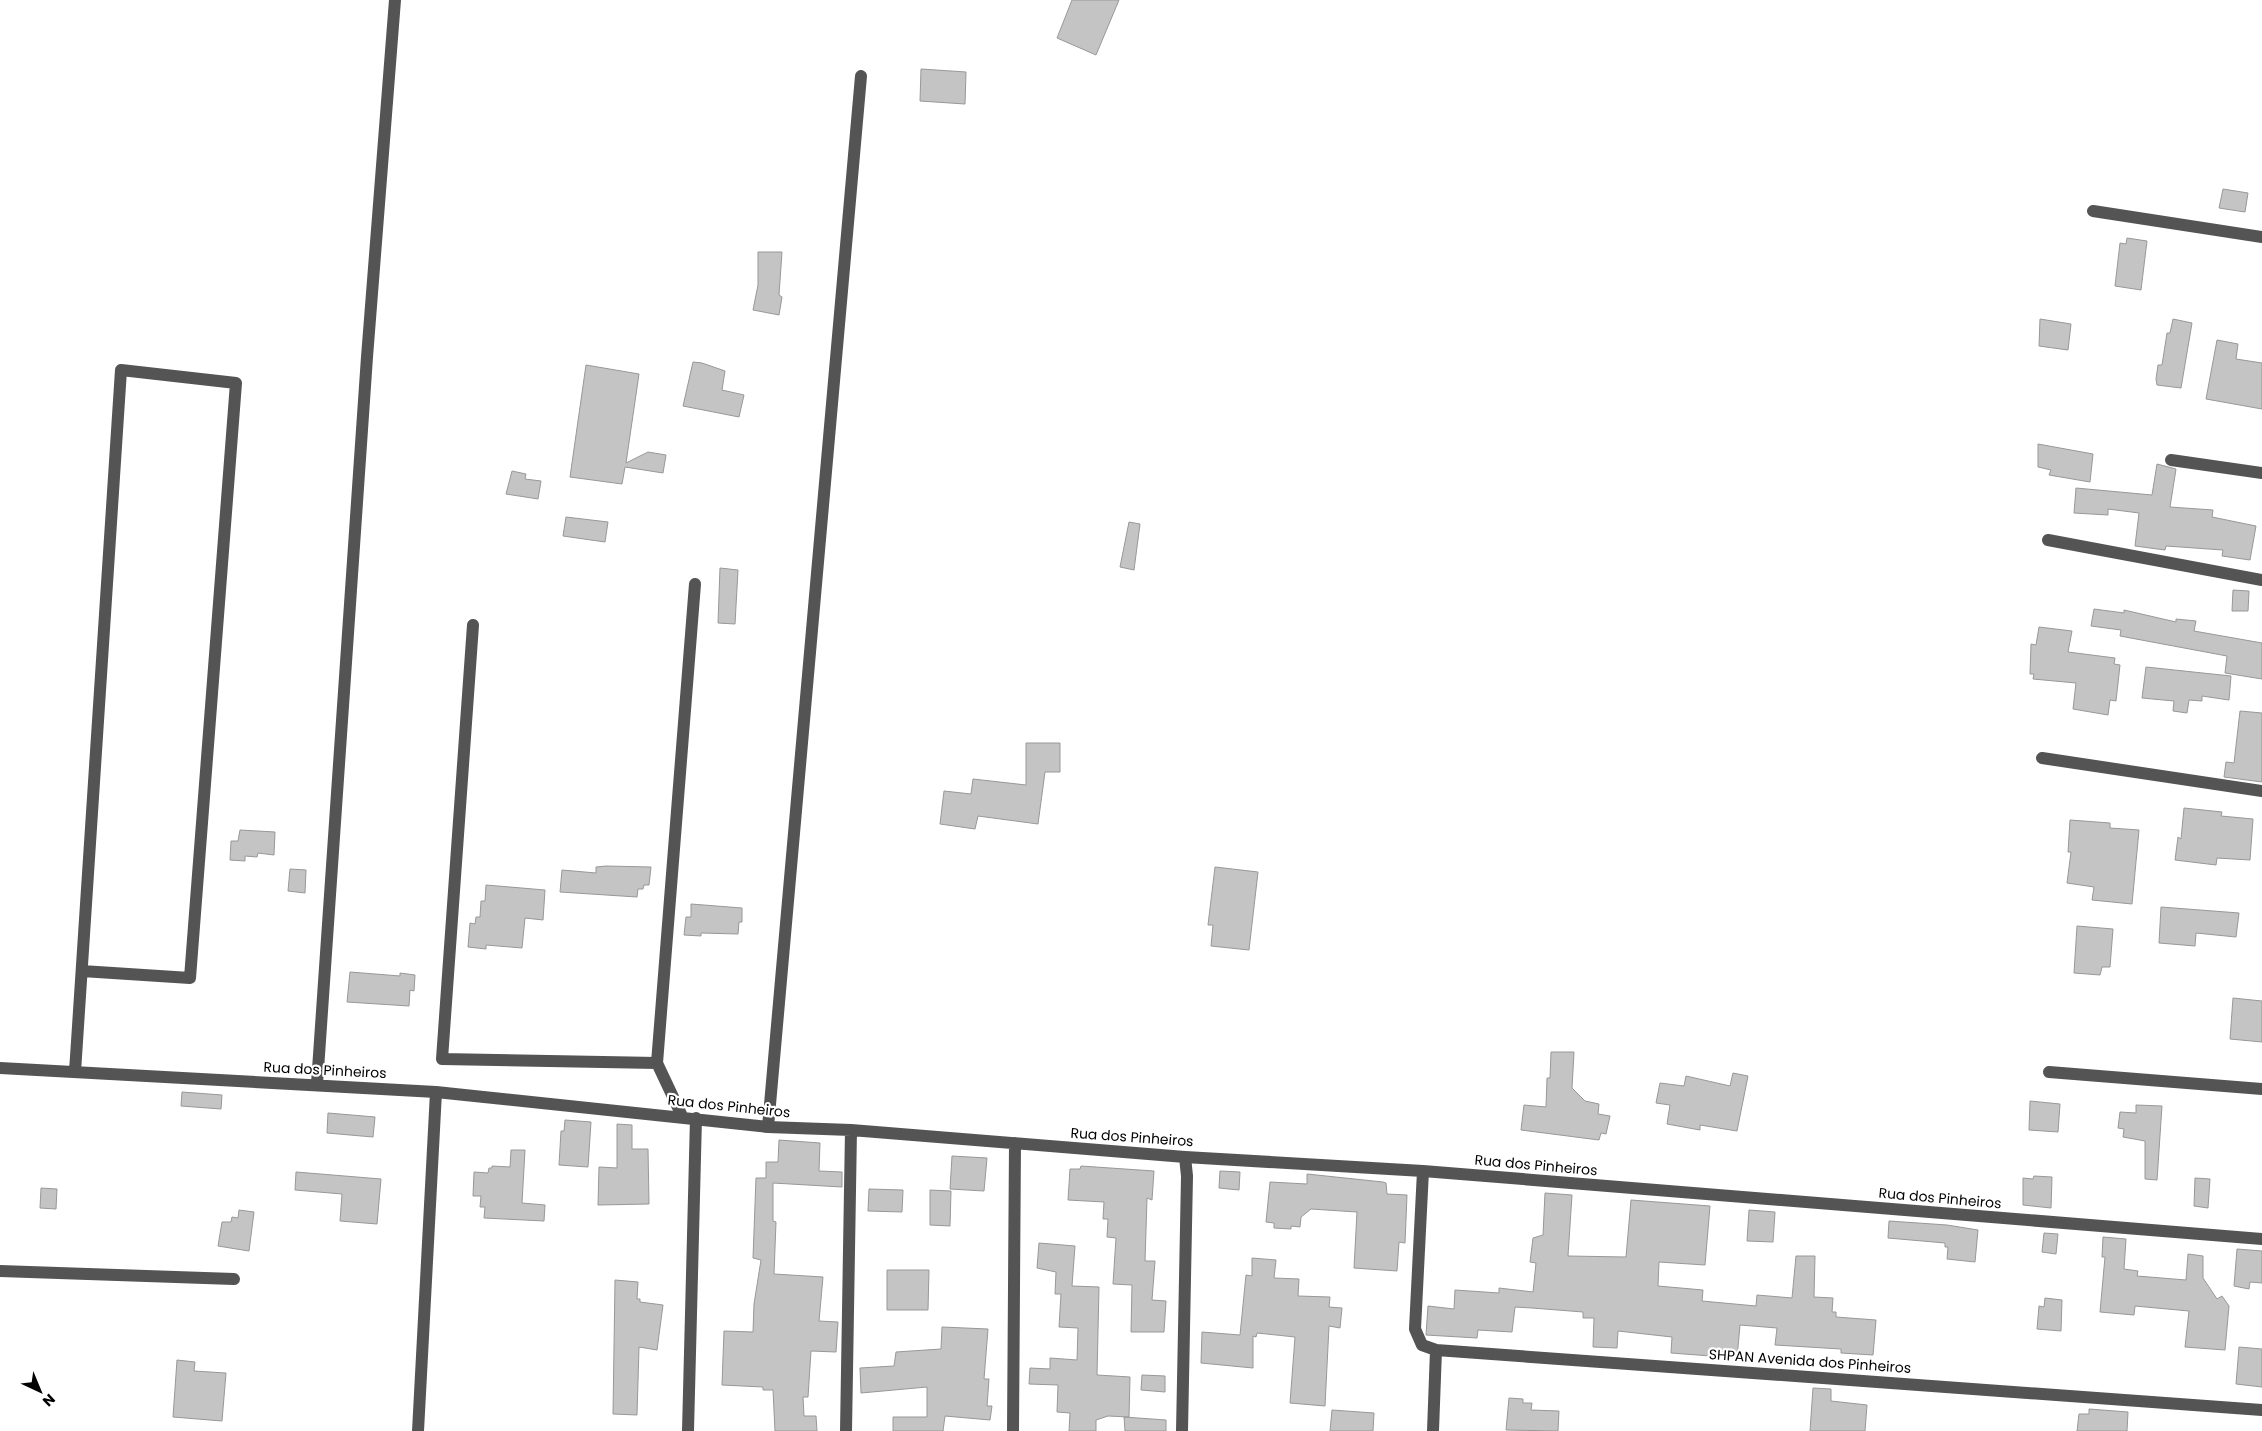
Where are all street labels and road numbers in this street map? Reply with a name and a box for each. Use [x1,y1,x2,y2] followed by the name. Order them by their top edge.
[263,1057,387,1083] street label: Rua dos Pinheiros
[667,1090,791,1122] street label: Rua dos Pinheiros
[1070,1123,1194,1151] street label: Rua dos Pinheiros
[1474,1150,1598,1180] street label: Rua dos Pinheiros
[1878,1183,2002,1213] street label: Rua dos Pinheiros
[1708,1344,1912,1378] street label: SHPAN Avenida dos Pinheiros

